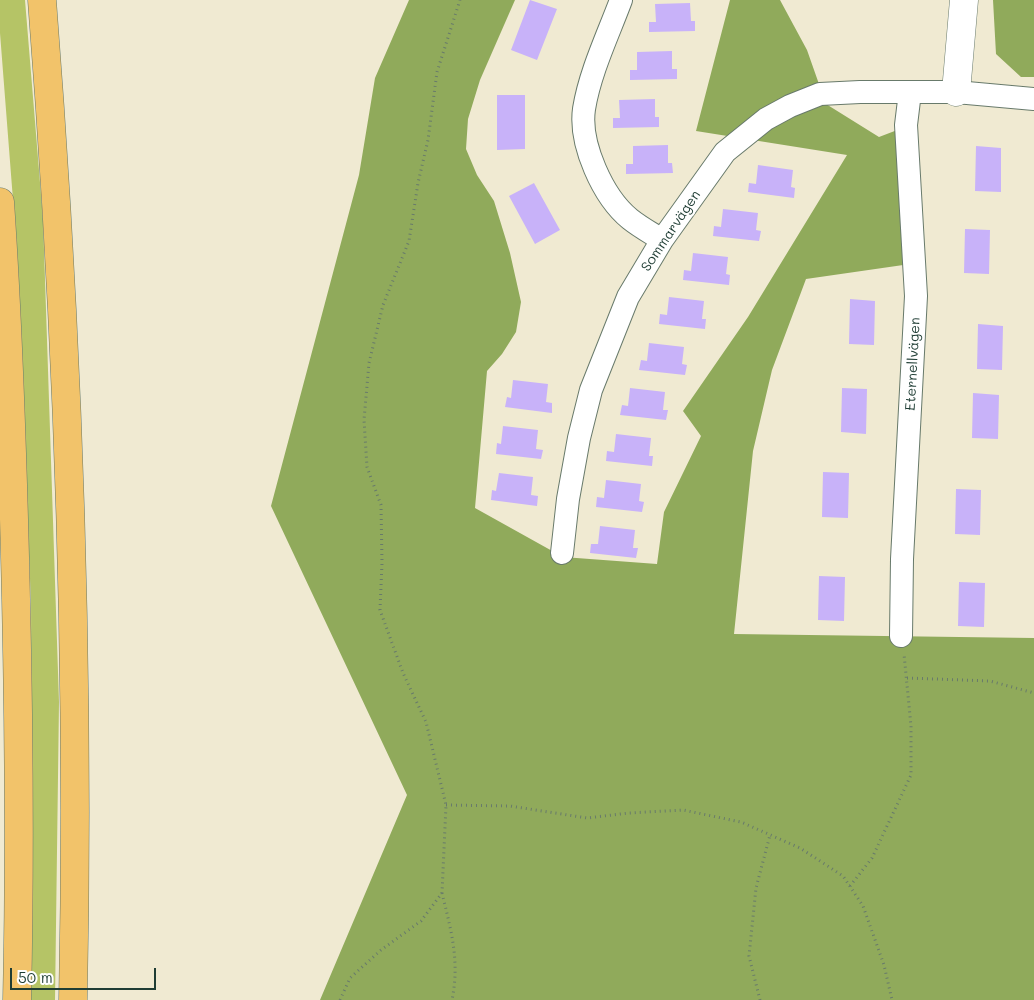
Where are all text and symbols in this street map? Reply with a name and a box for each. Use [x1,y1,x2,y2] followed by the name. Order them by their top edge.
[638,187,704,275] street label: Sommarvägen
[902,317,924,411] street label: Eternellvägen
[12,958,159,990] scale bar
[18,967,53,987] text: 50 m

